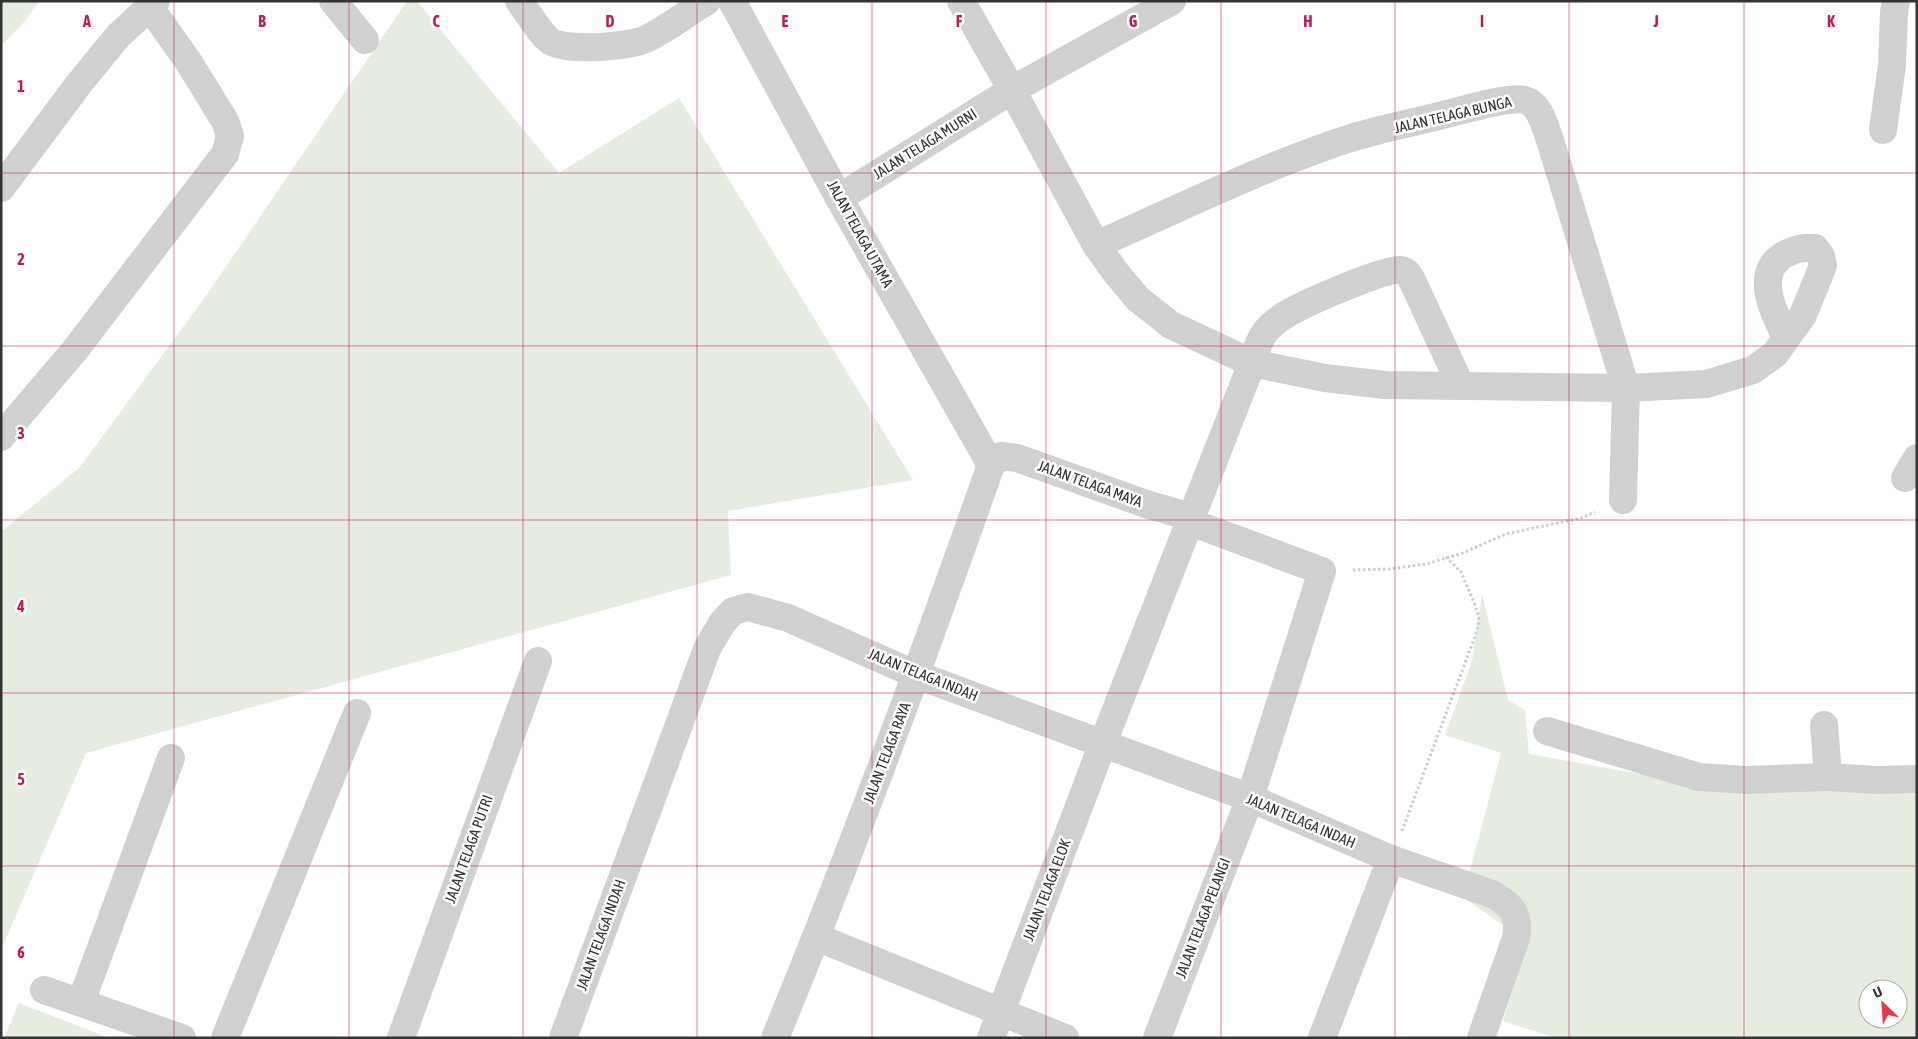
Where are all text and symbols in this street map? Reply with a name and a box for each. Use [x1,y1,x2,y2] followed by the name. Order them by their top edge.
[82,12,91,30] text: A
[258,12,266,30] text: B
[432,12,440,30] text: C
[606,12,615,30] text: D
[782,12,789,30] text: E
[956,12,963,30] text: F
[1129,12,1138,30] text: G
[1303,12,1313,30] text: H
[1480,12,1484,30] text: I
[1652,12,1659,30] text: J
[1827,12,1835,30] text: K
[17,77,25,95] text: 1
[1393,93,1514,136] street label: JALAN TELAGA BUNGA
[870,105,980,182] street label: JALAN TELAGA MURNI
[824,177,897,291] street label: JALAN TELAGA UTAMA
[17,250,25,268] text: 2
[17,424,25,442] text: 3
[1036,457,1145,510] street label: JALAN TELAGA MAYA
[16,597,25,615] text: 4
[866,645,981,704] street label: JALAN TELAGA INDAH
[859,699,914,806] street label: JALAN TELAGA RAYA
[17,770,25,788] text: 5
[1244,790,1358,851] street label: JALAN TELAGA INDAH
[441,792,496,905] street label: JALAN TELAGA PUTRI
[1019,836,1074,943] street label: JALAN TELAGA ELOK
[1172,855,1233,980] street label: JALAN TELAGA PELANGI
[573,877,628,993] street label: JALAN TELAGA INDAH
[17,943,25,961] text: 6
[1858,979,1908,1029] north arrow
[1870,983,1885,1001] text: U

